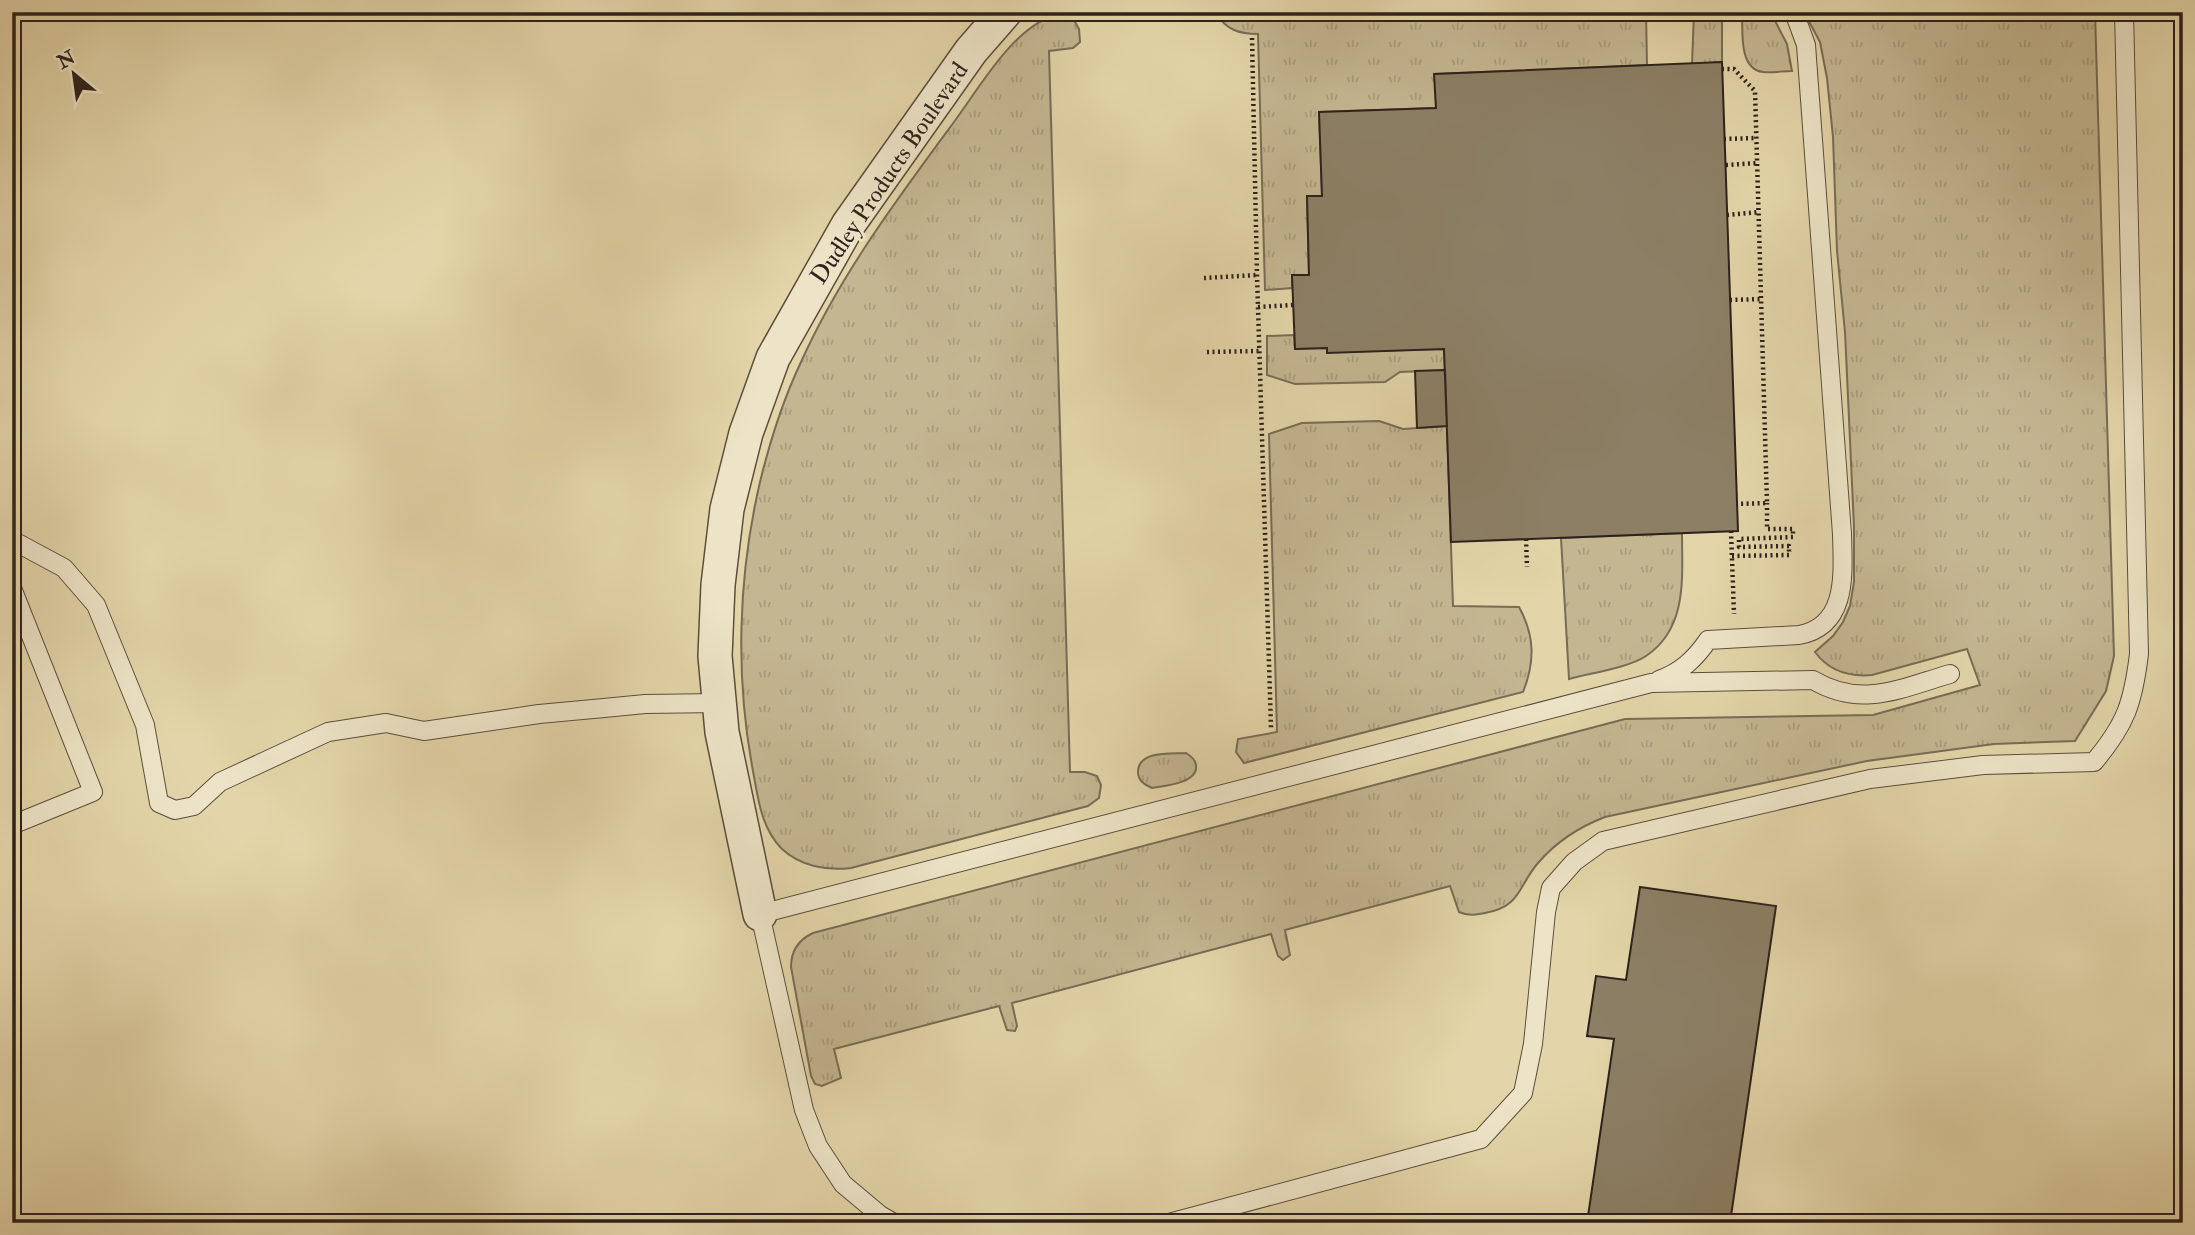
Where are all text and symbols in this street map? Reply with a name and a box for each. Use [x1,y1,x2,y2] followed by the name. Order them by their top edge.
[38,38,108,108] north arrow
[52,45,80,75] text: N
[804,56,975,290] street label: Dudley Products Boulevard

